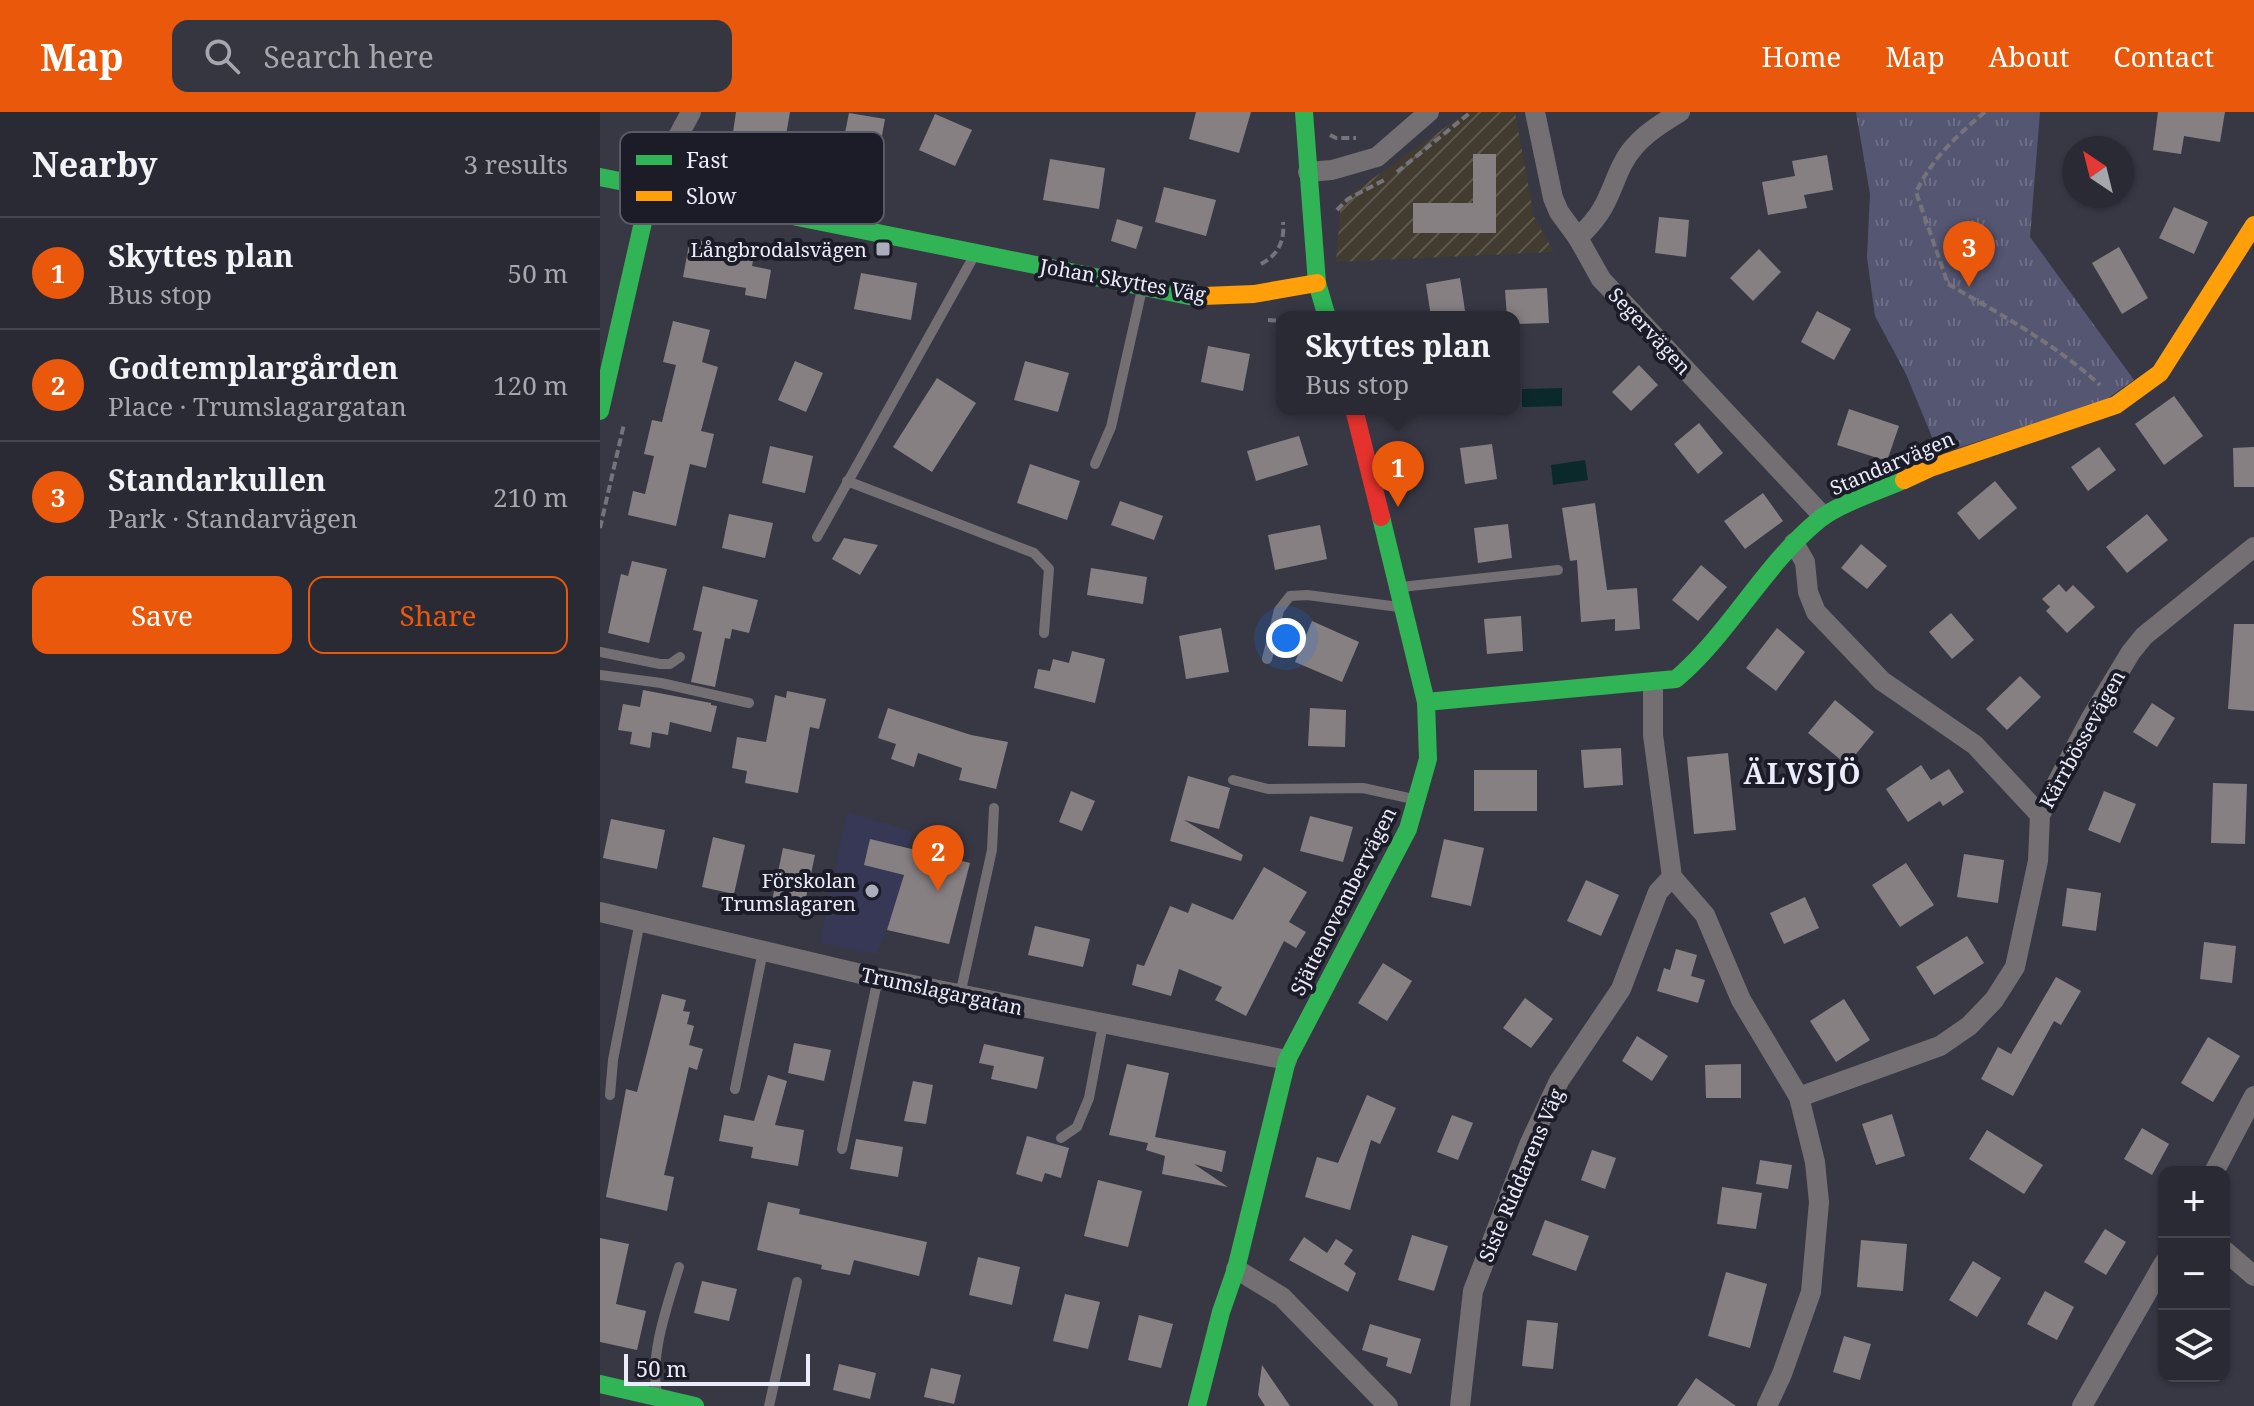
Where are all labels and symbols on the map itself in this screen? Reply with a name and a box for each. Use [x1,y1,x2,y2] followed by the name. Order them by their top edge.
[620,132,884,224] legend
[2062,136,2134,208] north arrow
[686,144,728,174] text: Fast
[686,180,736,210] text: Slow
[1943,221,1995,287] pin: 3
[690,236,867,263] place label: Långbrodalsvägen
[874,240,892,258] marker: Långbrodalsvägen
[1037,252,1208,308] street label: Johan Skyttes Väg
[1603,282,1697,380] street label: Segervägen
[1826,425,1958,501] street label: Standarvägen
[1372,441,1424,507] pin: 1
[1266,618,1306,658] your location
[2033,665,2131,813] street label: Kärrbössevägen
[1744,754,1862,792] district label: ÄLVSJÖ
[1284,802,1402,1000] street label: Sjättenovembervägen
[912,825,964,891] pin: 2
[721,867,856,917] place label: Förskolan Trumslagaren
[863,882,881,900] marker: Förskolan Trumslagaren
[859,961,1025,1021] street label: Trumslagargatan
[1472,1084,1570,1266] street label: Siste Riddarens Väg
[624,1350,810,1386] scale bar

